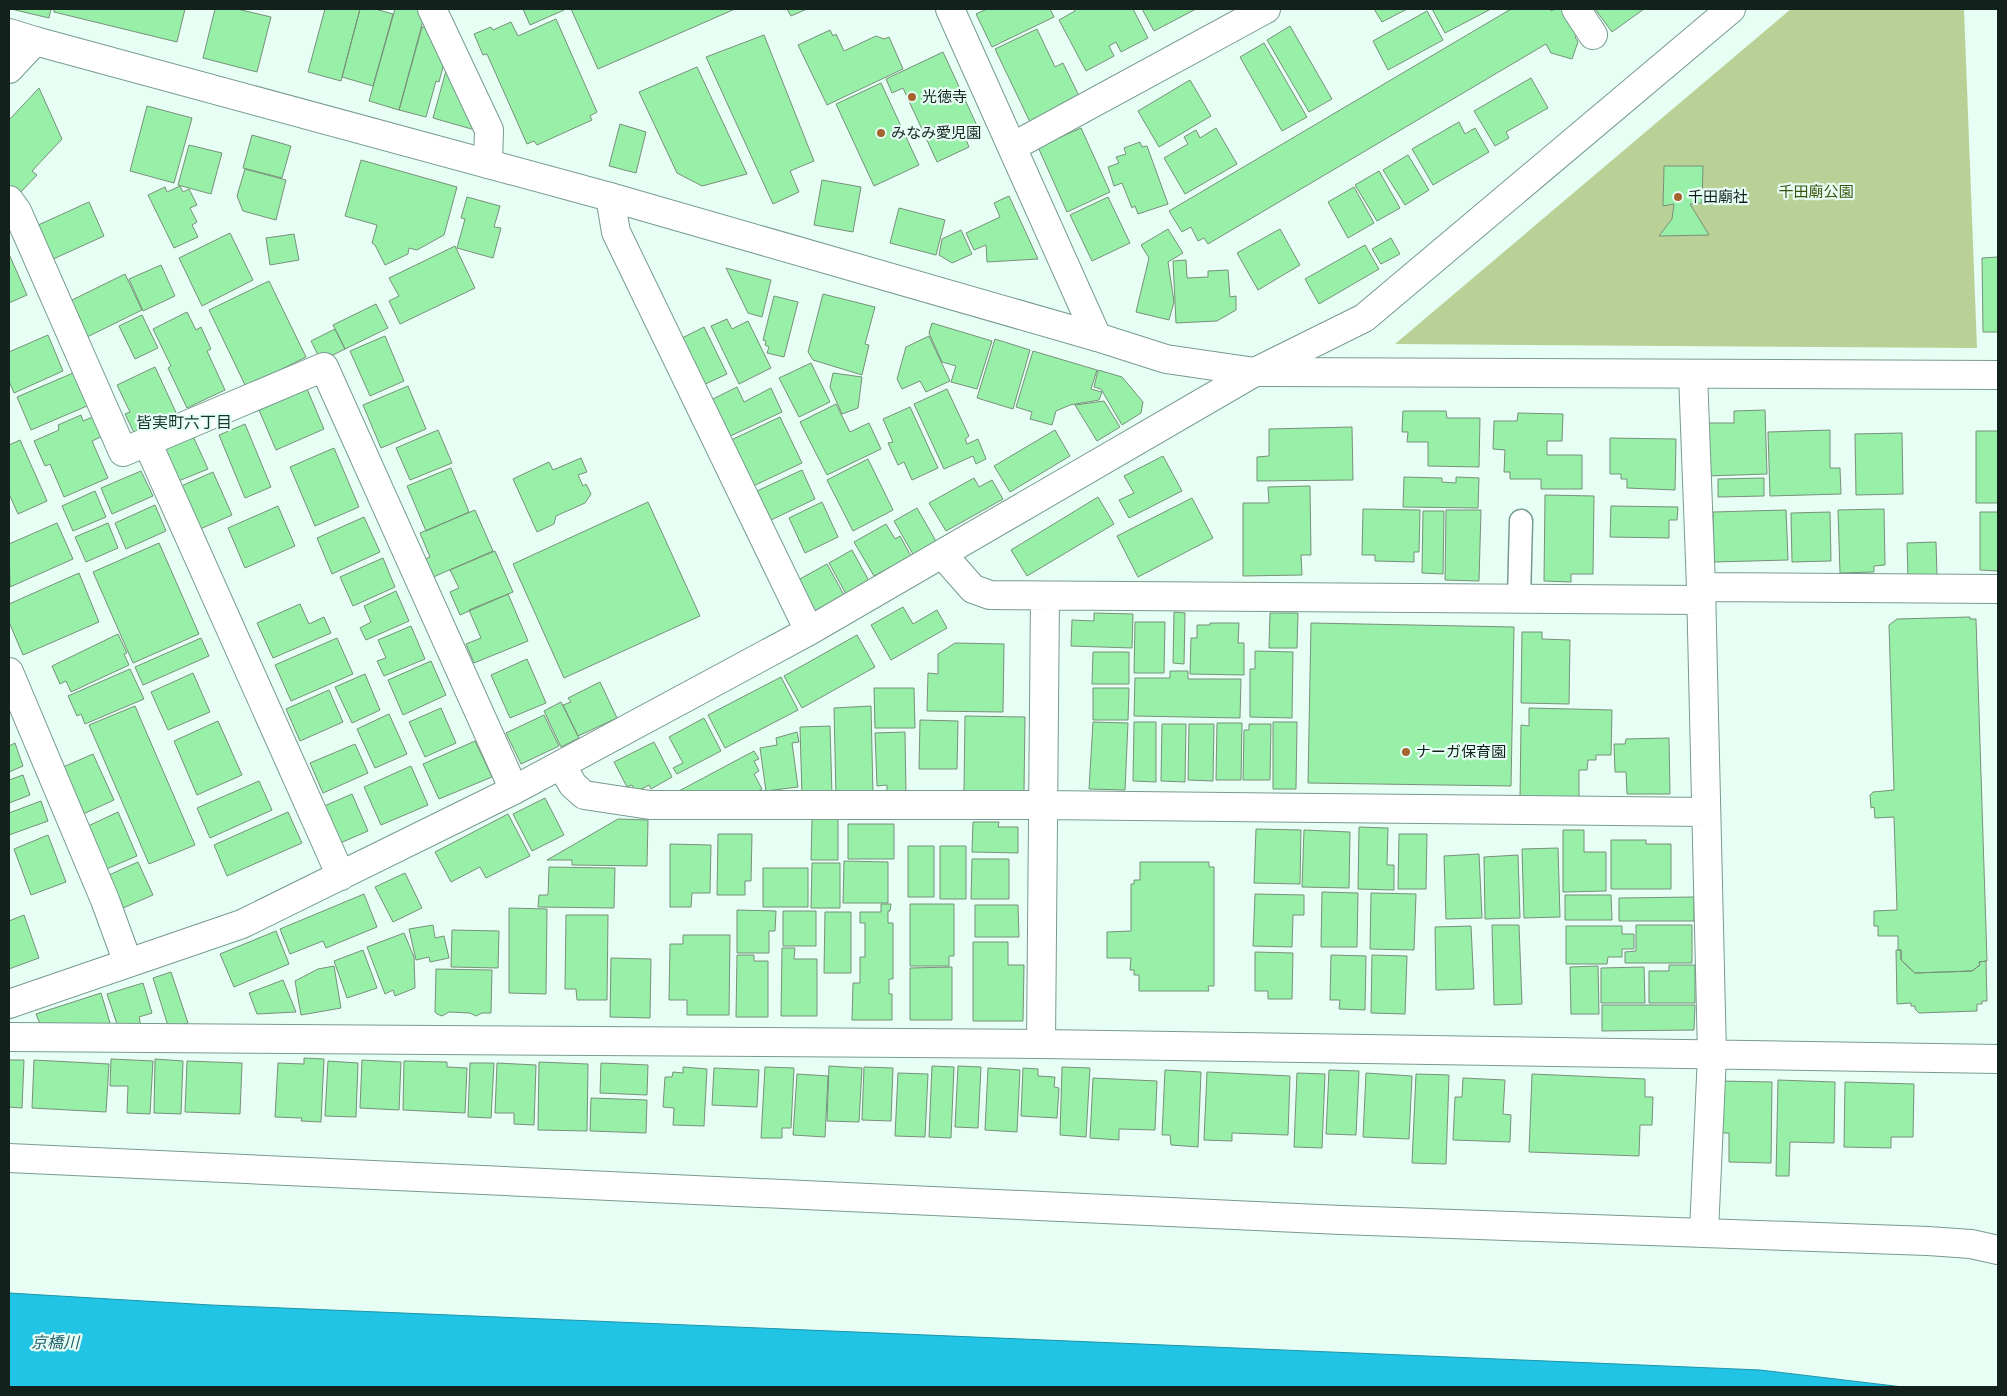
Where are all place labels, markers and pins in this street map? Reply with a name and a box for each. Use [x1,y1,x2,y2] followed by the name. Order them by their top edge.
[922,88,967,106] place label: 光徳寺
[906,91,918,103] marker: 光徳寺
[891,124,981,142] place label: みなみ愛児園
[875,127,887,139] marker: みなみ愛児園
[1688,188,1748,206] place label: 千田廟社
[1672,191,1684,203] marker: 千田廟社
[1416,743,1506,761] place label: ナーガ保育園
[1400,746,1412,758] marker: ナーガ保育園

